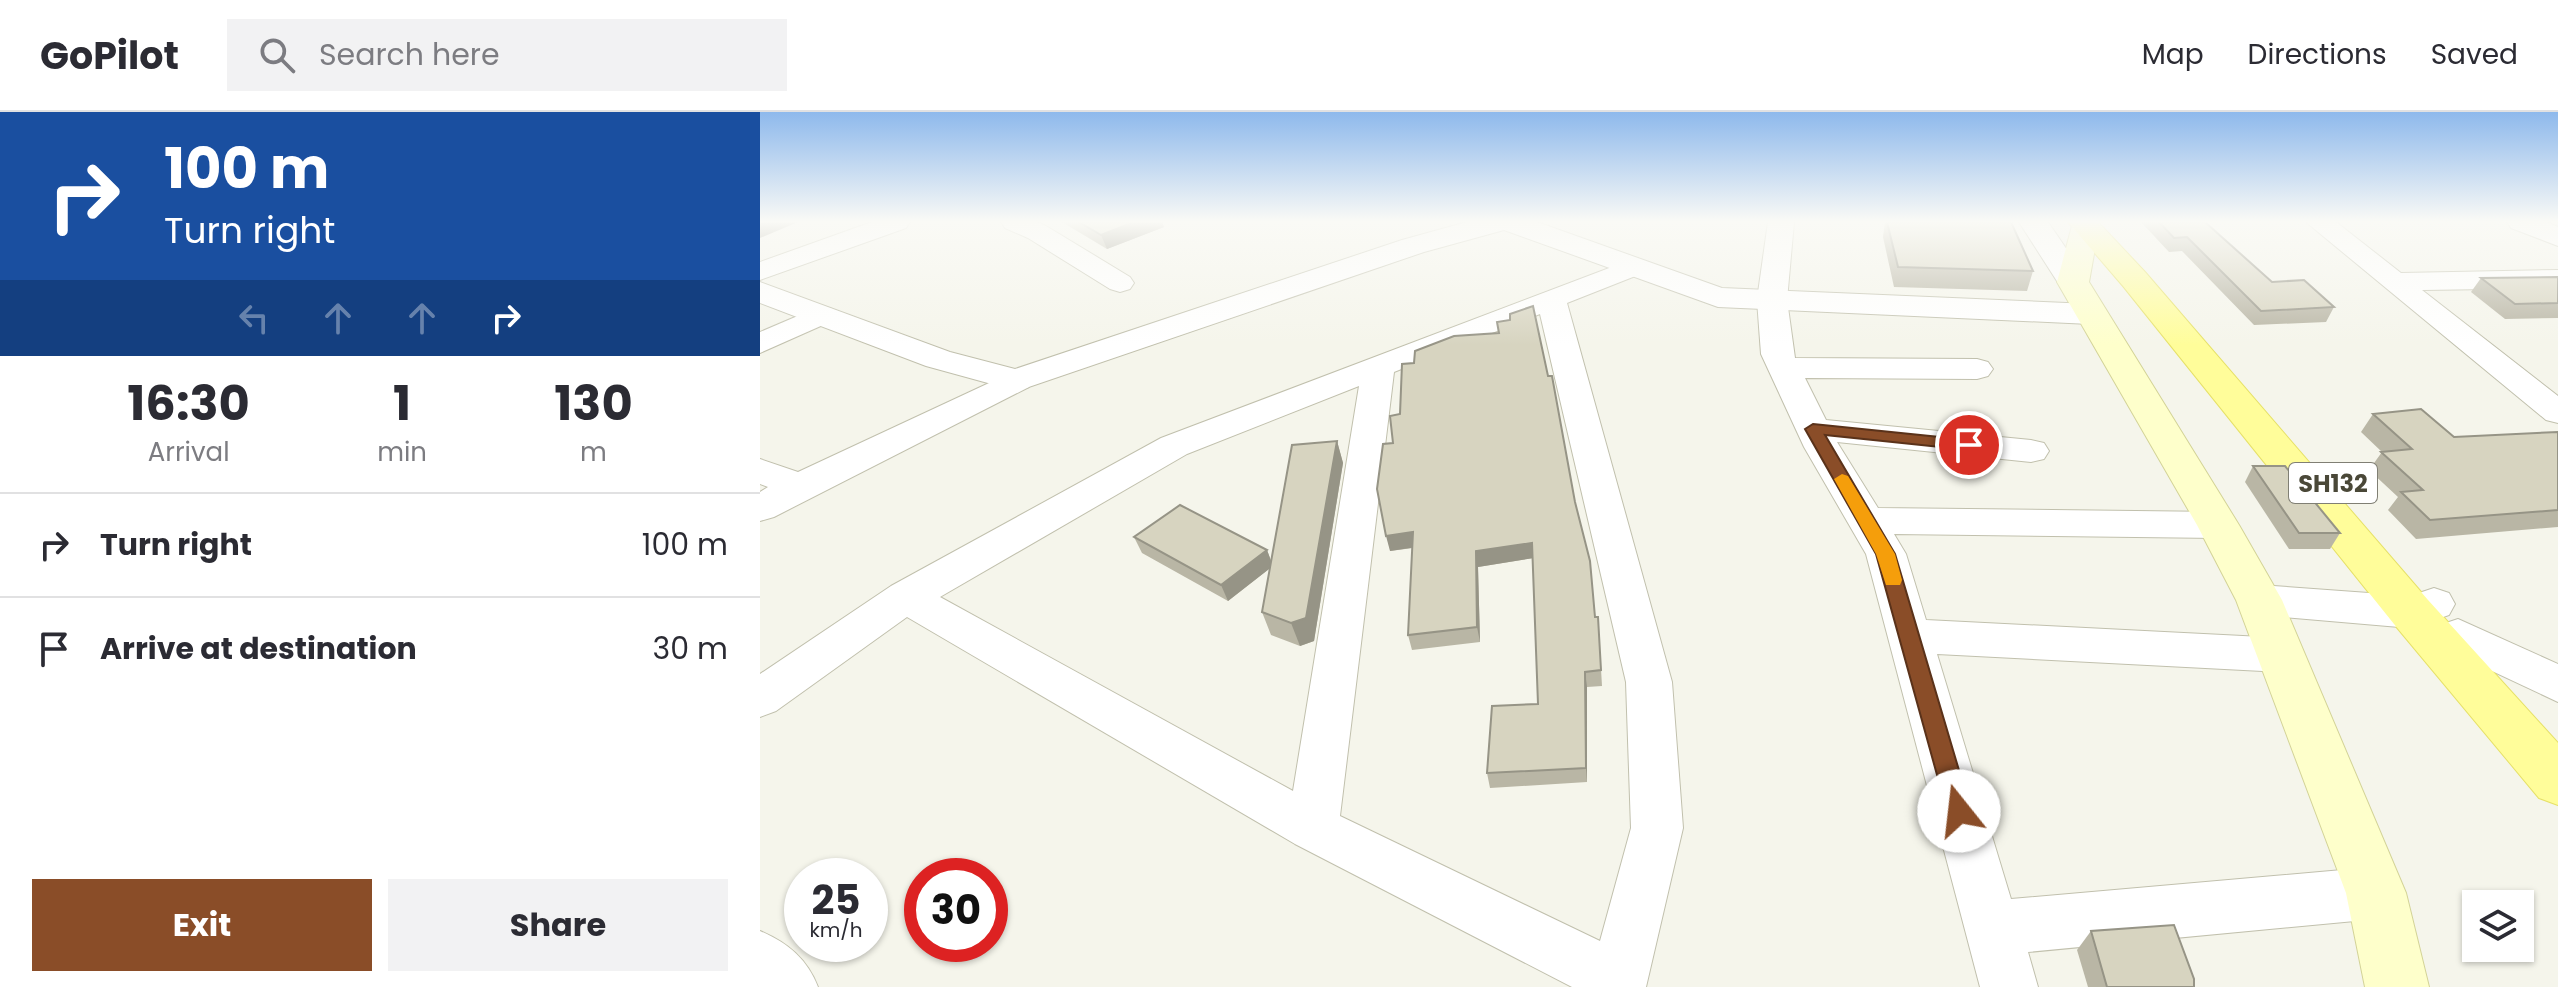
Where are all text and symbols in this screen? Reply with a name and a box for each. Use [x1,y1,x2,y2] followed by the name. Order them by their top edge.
[227,19,787,91] search box
[40,29,179,82] text: GoPilot
[255,33,299,77] icon: search
[319,33,500,76] text: Search here
[2142,35,2204,74] text: Map
[2248,35,2387,74] text: Directions
[2431,35,2518,74] text: Saved
[164,129,329,208] text: 100 m
[32,144,136,248] icon: right
[164,205,335,256] text: Turn right
[232,296,276,340] icon: left
[316,296,360,340] icon: ahead
[400,296,444,340] icon: ahead
[484,296,528,340] icon: right
[127,370,250,437] text: 16:30
[393,370,411,437] text: 1
[554,370,633,437] text: 130
[1935,411,2003,479] pin
[1947,423,1991,467] icon: arrive
[148,434,230,470] text: Arrival
[377,434,427,470] text: min
[580,434,607,470] text: m
[2289,463,2377,503] road number: SH132
[32,523,76,567] icon: right
[100,523,252,566] text: Turn right
[642,523,728,566] text: 100 m
[32,627,76,671] icon: arrive
[100,627,417,670] text: Arrive at destination
[653,627,728,670] text: 30 m
[1917,769,2001,853] position arrow
[904,858,1008,962] speed limit sign: 30
[812,872,860,928] text: 25
[32,879,372,971] button: Exit
[388,879,728,971] button: Share
[2462,890,2534,962] map controls
[2462,890,2534,962] button: layers
[809,916,863,944] text: km/h

